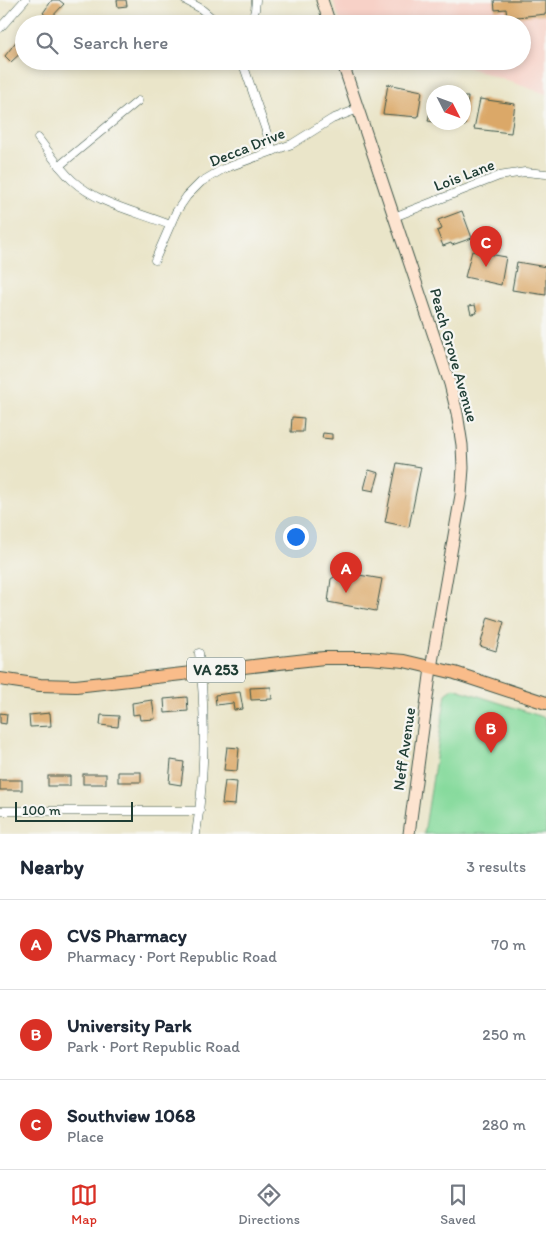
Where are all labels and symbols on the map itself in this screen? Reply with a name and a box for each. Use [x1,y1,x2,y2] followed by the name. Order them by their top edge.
[426,85,471,130] north arrow
[206,123,288,171] street label: Decca Drive
[431,155,497,195] street label: Lois Lane
[470,226,502,267] pin: C
[426,286,482,424] street label: Peach Grove Avenue
[283,524,309,550] your location
[330,552,362,593] pin: A
[187,658,245,682] road number: VA 253
[389,706,419,792] street label: Neff Avenue
[475,712,507,753] pin: B
[15,799,132,822] scale bar

